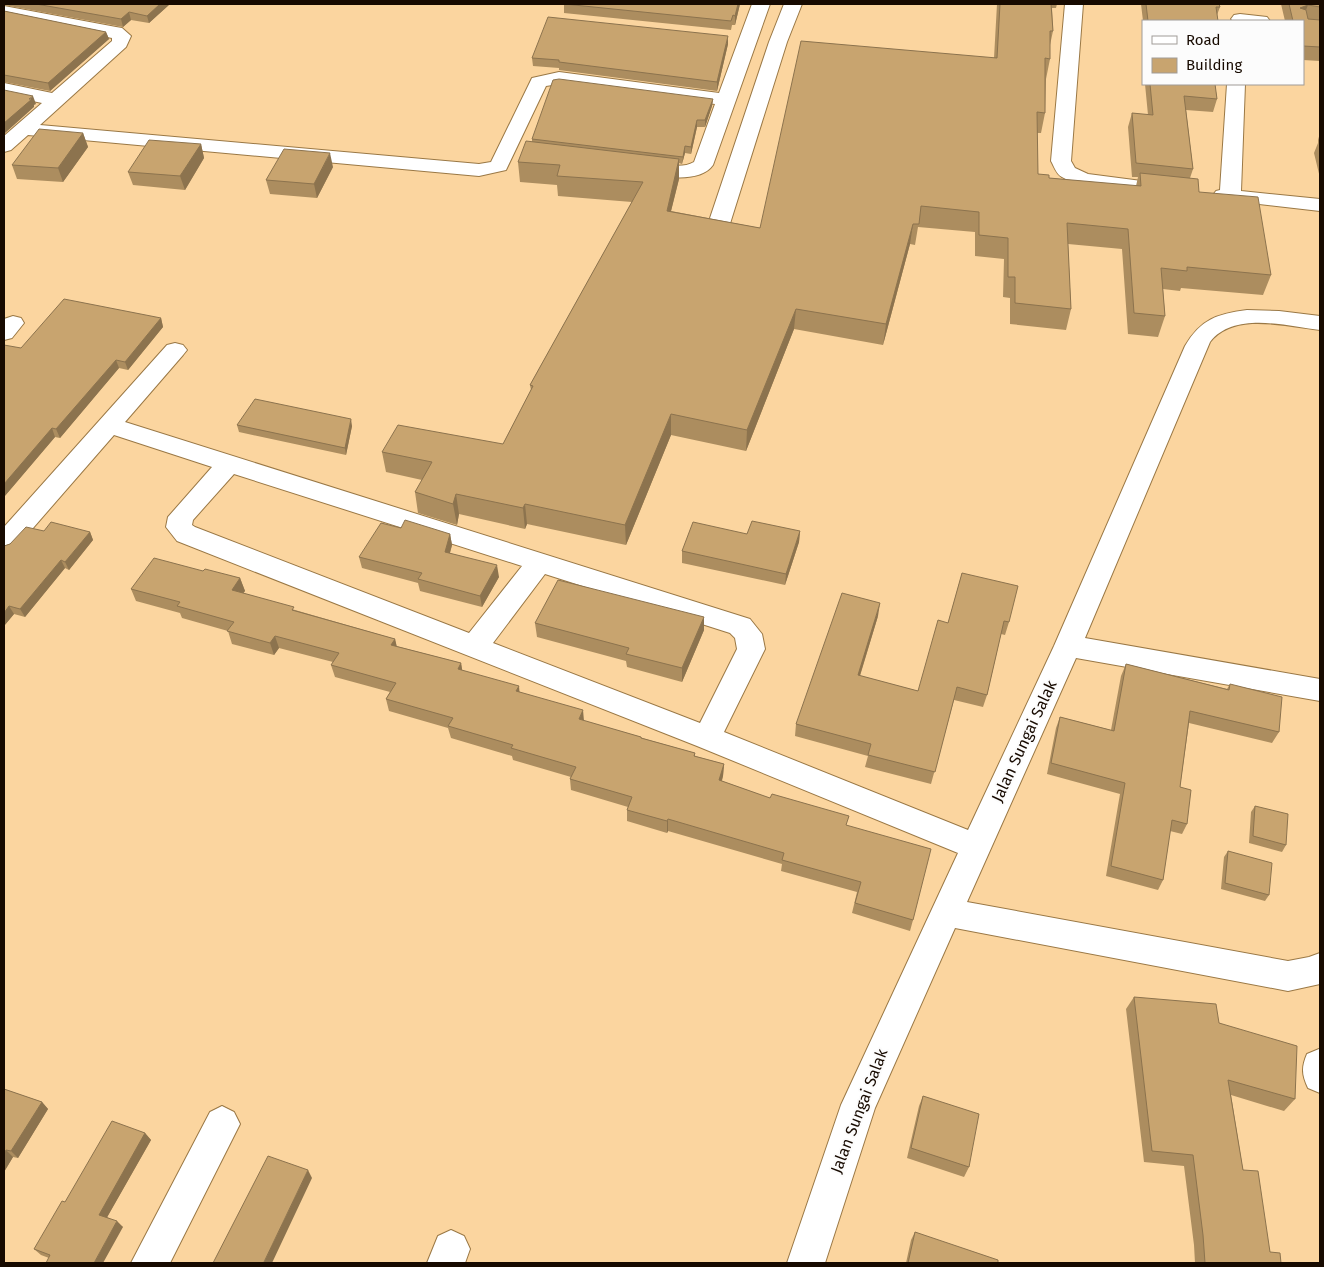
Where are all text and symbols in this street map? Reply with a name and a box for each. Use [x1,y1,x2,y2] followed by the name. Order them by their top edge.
[1142,20,1304,85] legend
[1186,31,1221,49] text: Road
[1186,56,1242,74] text: Building
[987,676,1061,805] street label: Jalan Sungai Salak
[826,1045,892,1176] street label: Jalan Sungai Salak

